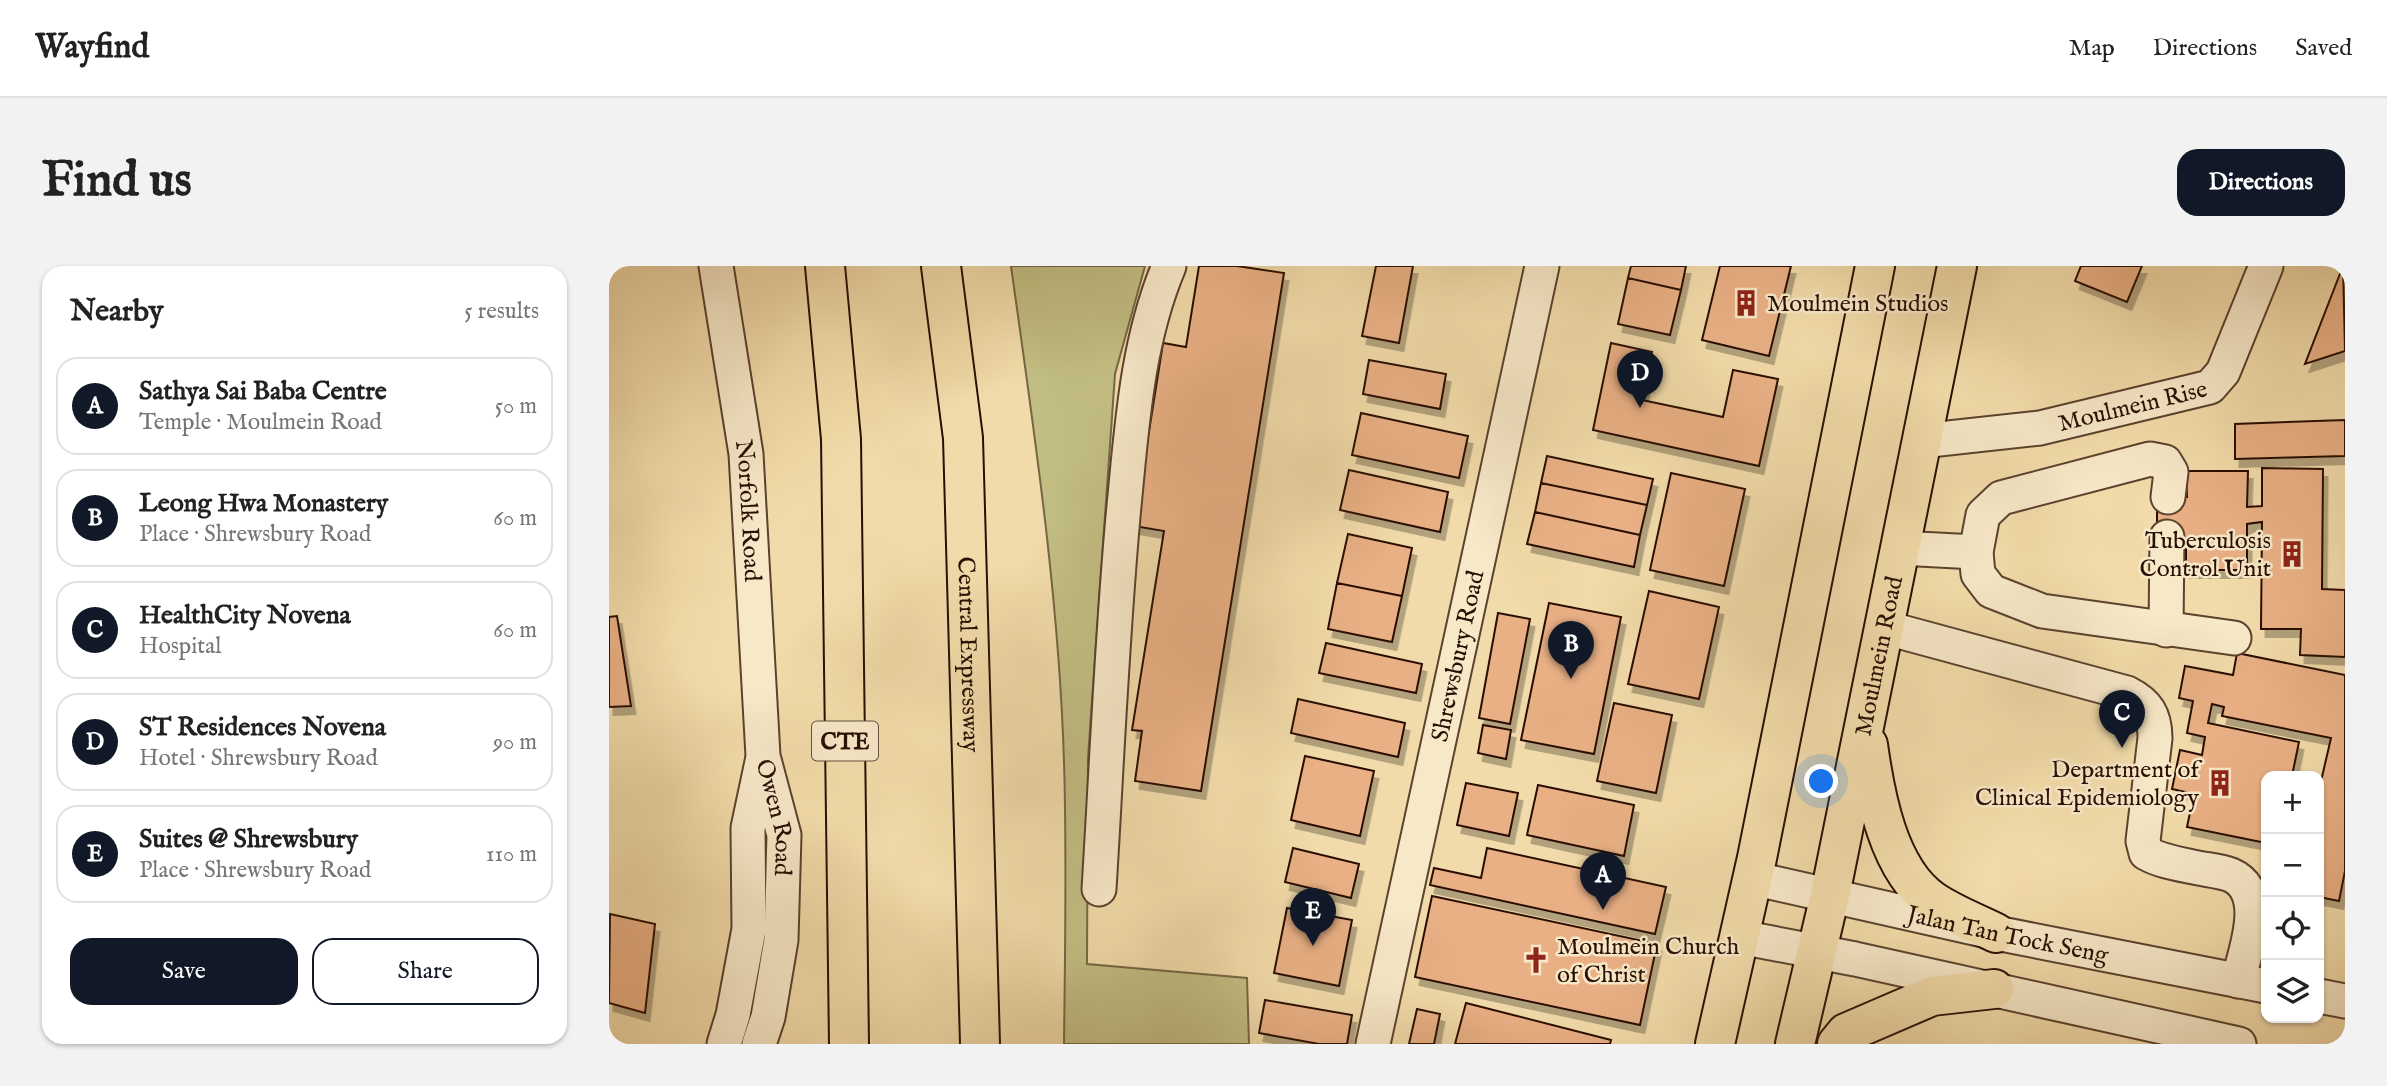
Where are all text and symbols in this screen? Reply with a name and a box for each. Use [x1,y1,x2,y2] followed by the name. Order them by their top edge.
[35,27,149,69] text: Wayfind
[2069,33,2115,64] text: Map
[2153,33,2257,64] text: Directions
[2295,33,2352,64] text: Saved
[2177,149,2345,216] button: Directions
[42,151,192,213] text: Find us
[1731,288,1761,318] building icon: Moulmein Studios
[1767,289,1949,320] place label: Moulmein Studios
[70,293,163,331] text: Nearby
[464,297,539,326] text: 5 results
[1617,350,1663,408] pin: D
[2055,374,2211,440] street label: Moulmein Rise
[139,375,387,408] text: Sathya Sai Baba Centre
[87,392,103,421] text: A
[495,392,537,421] text: 50 m
[139,408,382,437] text: Temple · Moulmein Road
[727,438,767,583] street label: Norfolk Road
[139,487,388,520] text: Leong Hwa Monastery
[87,504,103,533] text: B
[493,504,537,533] text: 60 m
[139,520,371,549] text: Place · Shrewsbury Road
[2139,526,2271,585] place label: Tuberculosis Control Unit
[2277,539,2307,569] building icon: Tuberculosis Control Unit
[949,556,986,753] street label: Central Expressway
[1425,568,1492,745] street label: Shrewsbury Road
[1848,573,1911,739] street label: Moulmein Road
[139,599,351,632] text: HealthCity Novena
[87,616,103,645] text: C
[493,616,537,645] text: 60 m
[1548,621,1594,679] pin: B
[139,632,221,661] text: Hospital
[2099,690,2145,748] pin: C
[139,711,386,744] text: ST Residences Novena
[812,722,878,761] road number: CTE
[86,728,104,757] text: D
[493,728,537,757] text: 90 m
[139,744,378,773] text: Hotel · Shrewsbury Road
[1975,755,2203,814] place label: Department of Clinical Epidemiology
[748,756,799,876] street label: Owen Road
[1804,764,1838,798] your location
[2205,768,2235,798] building icon: Department of Clinical Epidemiology
[2261,771,2324,1023] map controls
[2261,771,2324,834] button: +
[139,823,358,856] text: Suites @ Shrewsbury
[2261,834,2324,897] button: −
[87,840,103,869] text: E
[486,840,537,869] text: 110 m
[1580,852,1626,910] pin: A
[139,856,371,885] text: Place · Shrewsbury Road
[1290,888,1336,946] pin: E
[2261,897,2324,960] button: locate
[1901,899,2112,972] street label: Jalan Tan Tock Seng
[1557,932,1739,991] place label: Moulmein Church of Christ
[70,938,298,1005] button: Save
[312,938,539,1005] button: Share
[1521,945,1551,975] church icon: Moulmein Church of Christ
[2261,960,2324,1023] button: layers

